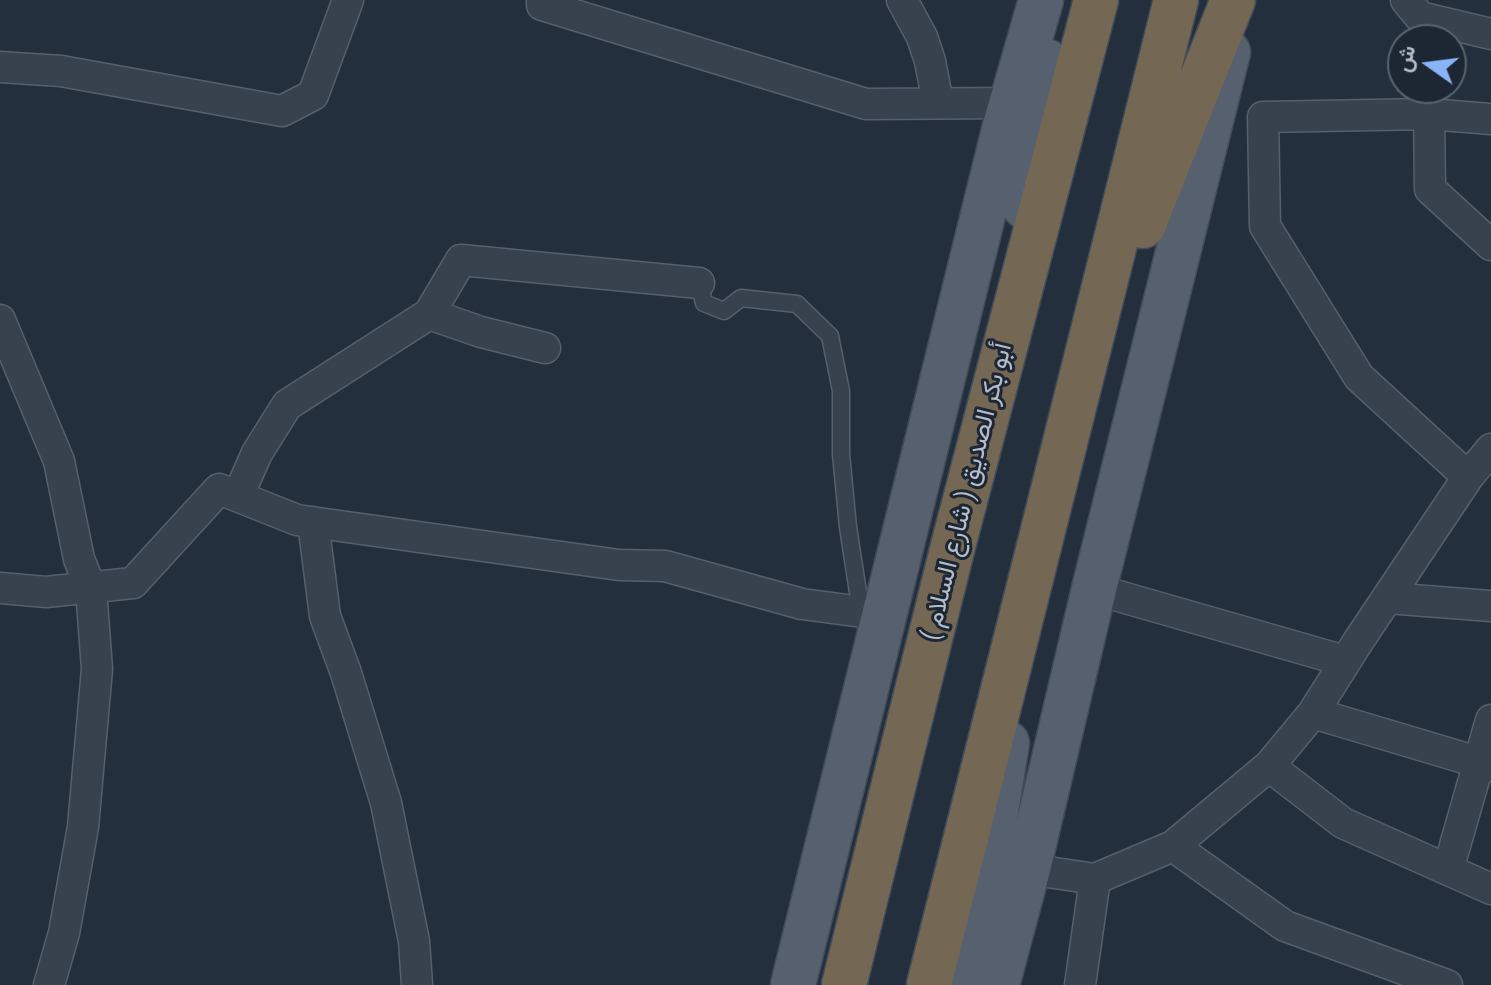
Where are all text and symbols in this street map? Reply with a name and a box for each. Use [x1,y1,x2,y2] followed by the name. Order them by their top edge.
[1387,24,1467,104] north arrow
[1390,43,1420,74] text: ش
[916,340,1020,644] street label: ( شارع السلام ) أبو بكر الصديق

